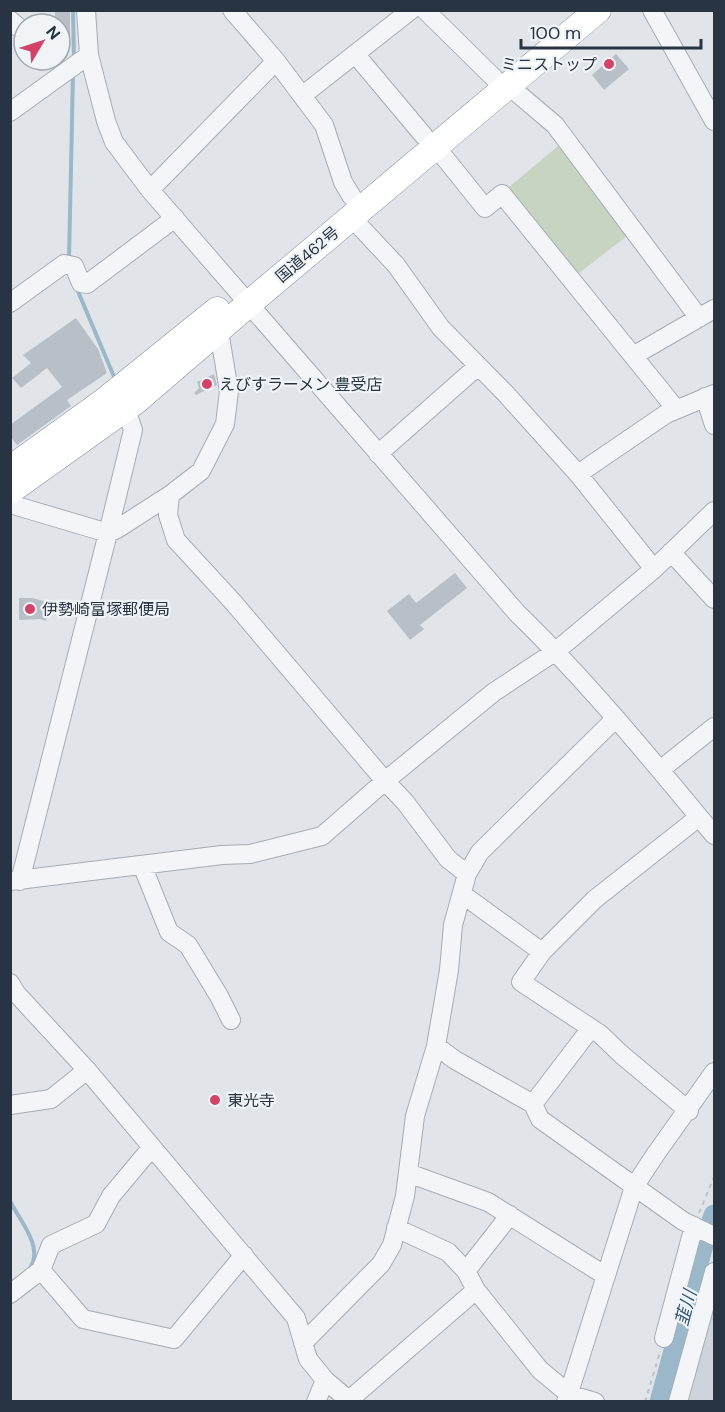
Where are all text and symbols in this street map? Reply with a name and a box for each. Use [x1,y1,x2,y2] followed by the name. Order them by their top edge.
[12,12,72,72] north arrow
[521,12,701,50] scale bar
[530,21,581,45] text: 100 m
[41,22,65,44] text: N
[501,54,597,75] place label: ミニストップ
[602,57,616,71] marker: ミニストップ
[271,222,343,287] street label: 国道462号
[219,374,383,395] place label: えびすラーメン 豊受店
[200,377,214,391] marker: えびすラーメン 豊受店
[42,599,170,620] place label: 伊勢崎富塚郵便局
[23,602,37,616] marker: 伊勢崎富塚郵便局
[227,1090,275,1111] place label: 東光寺
[208,1093,222,1107] marker: 東光寺
[670,1286,703,1328] water label: 韮川

